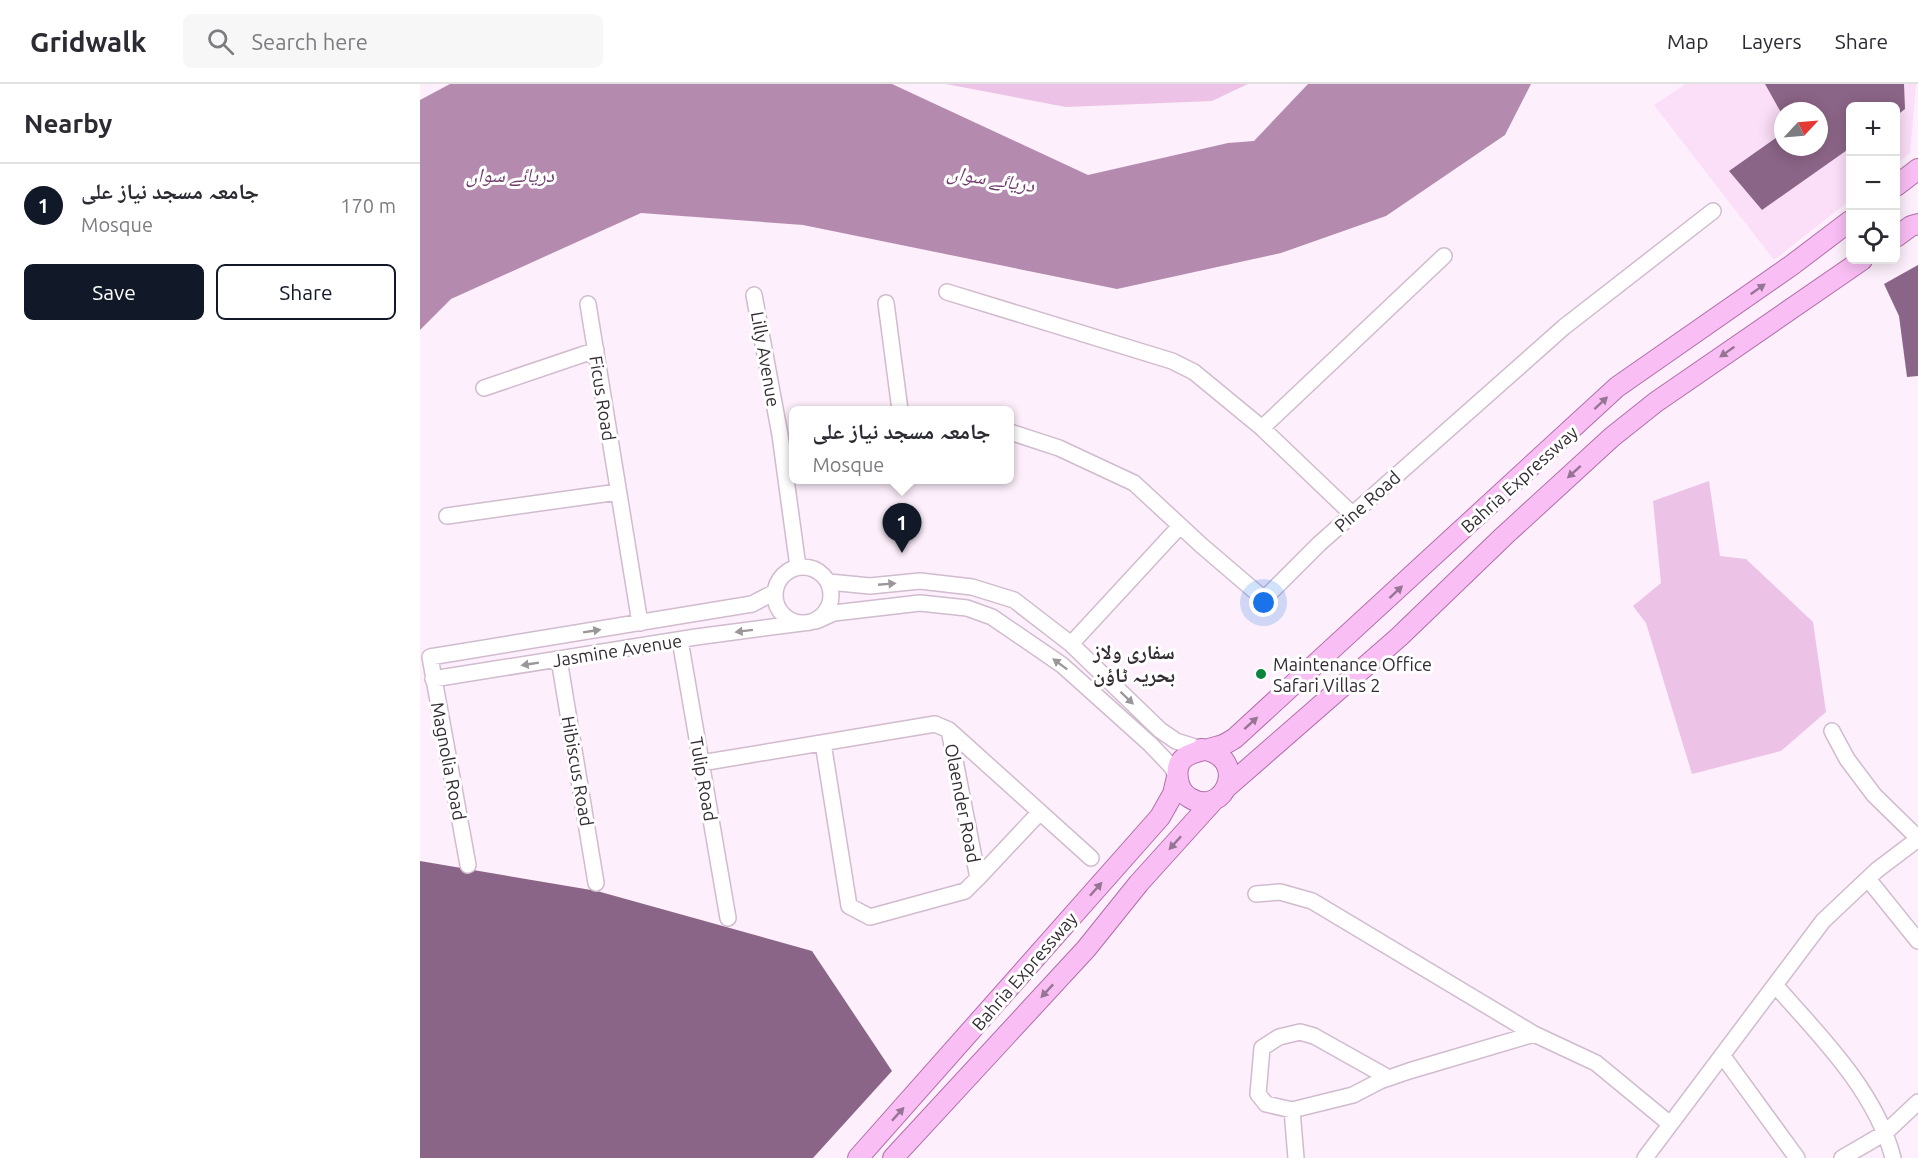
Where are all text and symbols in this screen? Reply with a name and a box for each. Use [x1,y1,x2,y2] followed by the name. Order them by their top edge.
[183,14,603,68] search box
[204,25,237,58] icon: search
[30,26,147,57] text: Gridwalk
[252,29,368,54] text: Search here
[1667,29,1708,53] text: Map
[1741,29,1802,53] text: Layers
[1835,29,1888,53] text: Share
[1774,102,1828,156] north arrow
[1846,102,1900,264] map controls
[1846,102,1900,156] button: +
[24,109,112,138] text: Nearby
[1846,156,1900,210] button: −
[945,160,1037,198] water label: دریائے سواں
[466,163,555,188] water label: دریائے سواں
[81,178,259,203] text: جامعہ مسجد نیاز علی
[38,194,49,217] text: 1
[340,194,396,217] text: 170 m
[1846,210,1900,264] button: locate
[81,213,153,236] text: Mosque
[24,264,204,320] button: Save
[216,264,396,320] button: Share
[1750,283,1766,295] one-way arrow
[748,310,784,408] street label: Lilly Avenue
[1720,346,1736,358] one-way arrow
[586,354,620,442] street label: Ficus Road
[1593,397,1608,410] one-way arrow
[789,406,1014,484] popup
[812,418,991,443] text: جامعہ مسجد نیاز علی
[1457,421,1582,537] street label: Bahria Expressway
[812,453,884,476] text: Mosque
[1567,465,1582,478] one-way arrow
[1330,466,1404,536] street label: Pine Road
[882,504,922,553] pin: 1
[878,579,897,589] one-way arrow
[1388,585,1403,599] one-way arrow
[1249,588,1278,617] your location
[582,626,601,635] one-way arrow
[734,626,753,636] one-way arrow
[551,630,683,670] street label: Jasmine Avenue
[1092,640,1175,687] district label: سفاری ولاز بحریہ ٹاؤن
[1273,654,1432,695] place label: Maintenance Office Safari Villas 2
[1052,658,1068,670] one-way arrow
[520,660,539,669] one-way arrow
[1254,667,1268,681] marker: Maintenance Office Safari Villas 2
[1120,691,1134,705] one-way arrow
[428,700,470,822] street label: Magnolia Road
[558,714,598,828] street label: Hibiscus Road
[1244,716,1259,730] one-way arrow
[687,735,721,823] street label: Tulip Road
[942,742,984,864] street label: Olaender Road
[1168,836,1182,851] one-way arrow
[1089,882,1102,897] one-way arrow
[967,908,1081,1034] street label: Bahria Expressway
[1040,983,1054,998] one-way arrow
[891,1107,905,1122] one-way arrow

